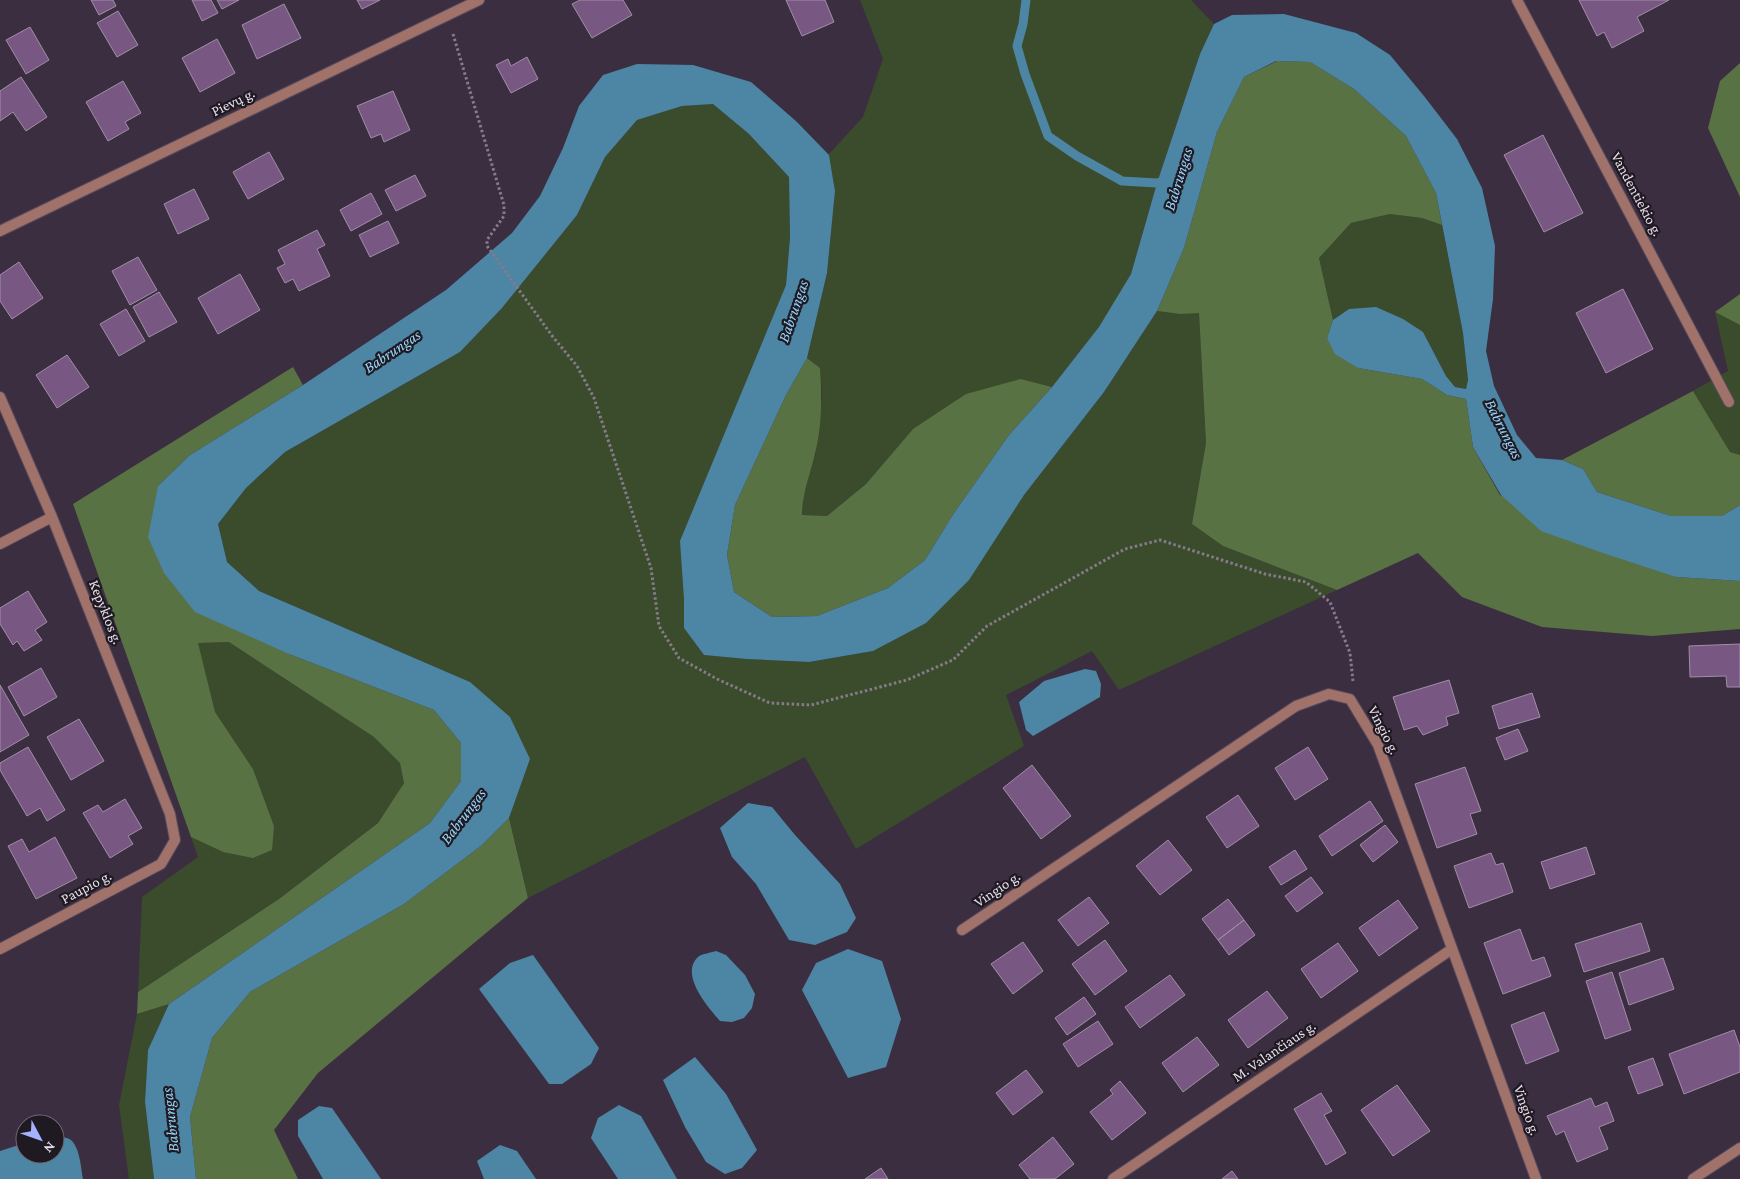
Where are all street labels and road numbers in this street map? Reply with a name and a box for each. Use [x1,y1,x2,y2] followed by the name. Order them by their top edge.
[209,85,258,120] street label: Pievų g.
[1607,149,1666,239] street label: Vandentiekio g.
[85,578,126,647] street label: Kepyklos g.
[1364,703,1403,757] street label: Vingio g.
[58,867,114,908] street label: Paupio g.
[971,868,1024,911] street label: Vingio g.
[1229,1017,1319,1085] street label: M. Valančiaus g.
[1510,1083,1543,1138] street label: Vingio g.

